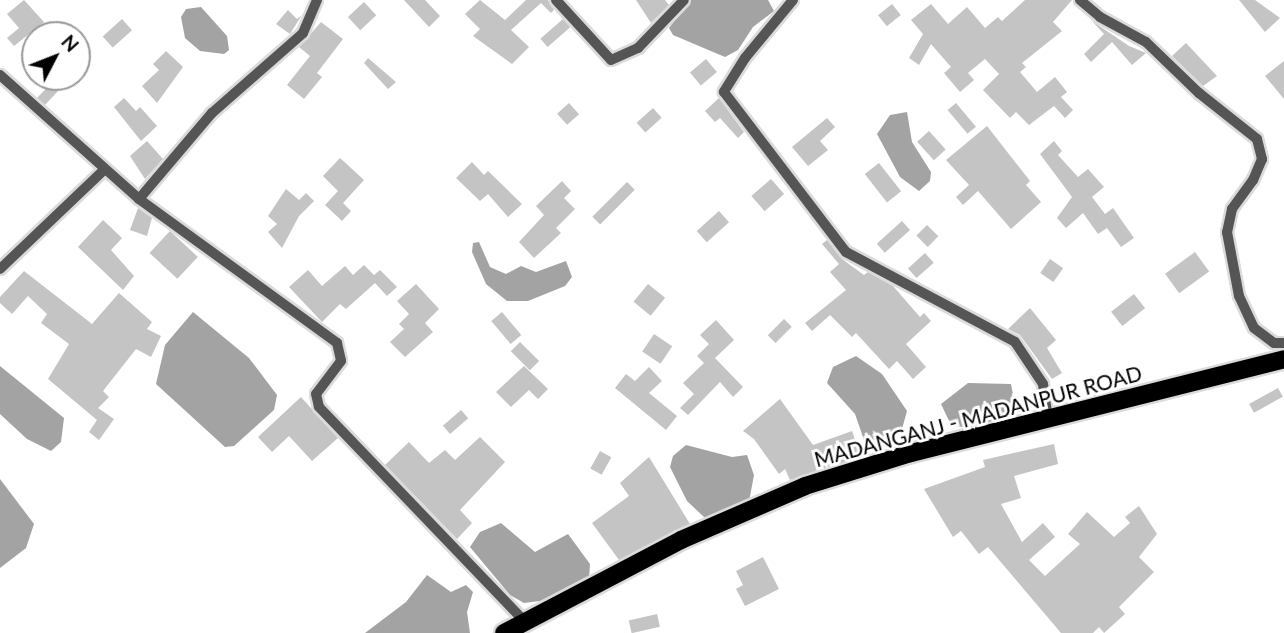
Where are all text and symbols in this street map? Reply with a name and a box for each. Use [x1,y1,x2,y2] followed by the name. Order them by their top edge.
[21,21,91,91] north arrow
[57,30,84,56] text: N
[811,360,1145,472] street label: MADANGANJ - MADANPUR ROAD

